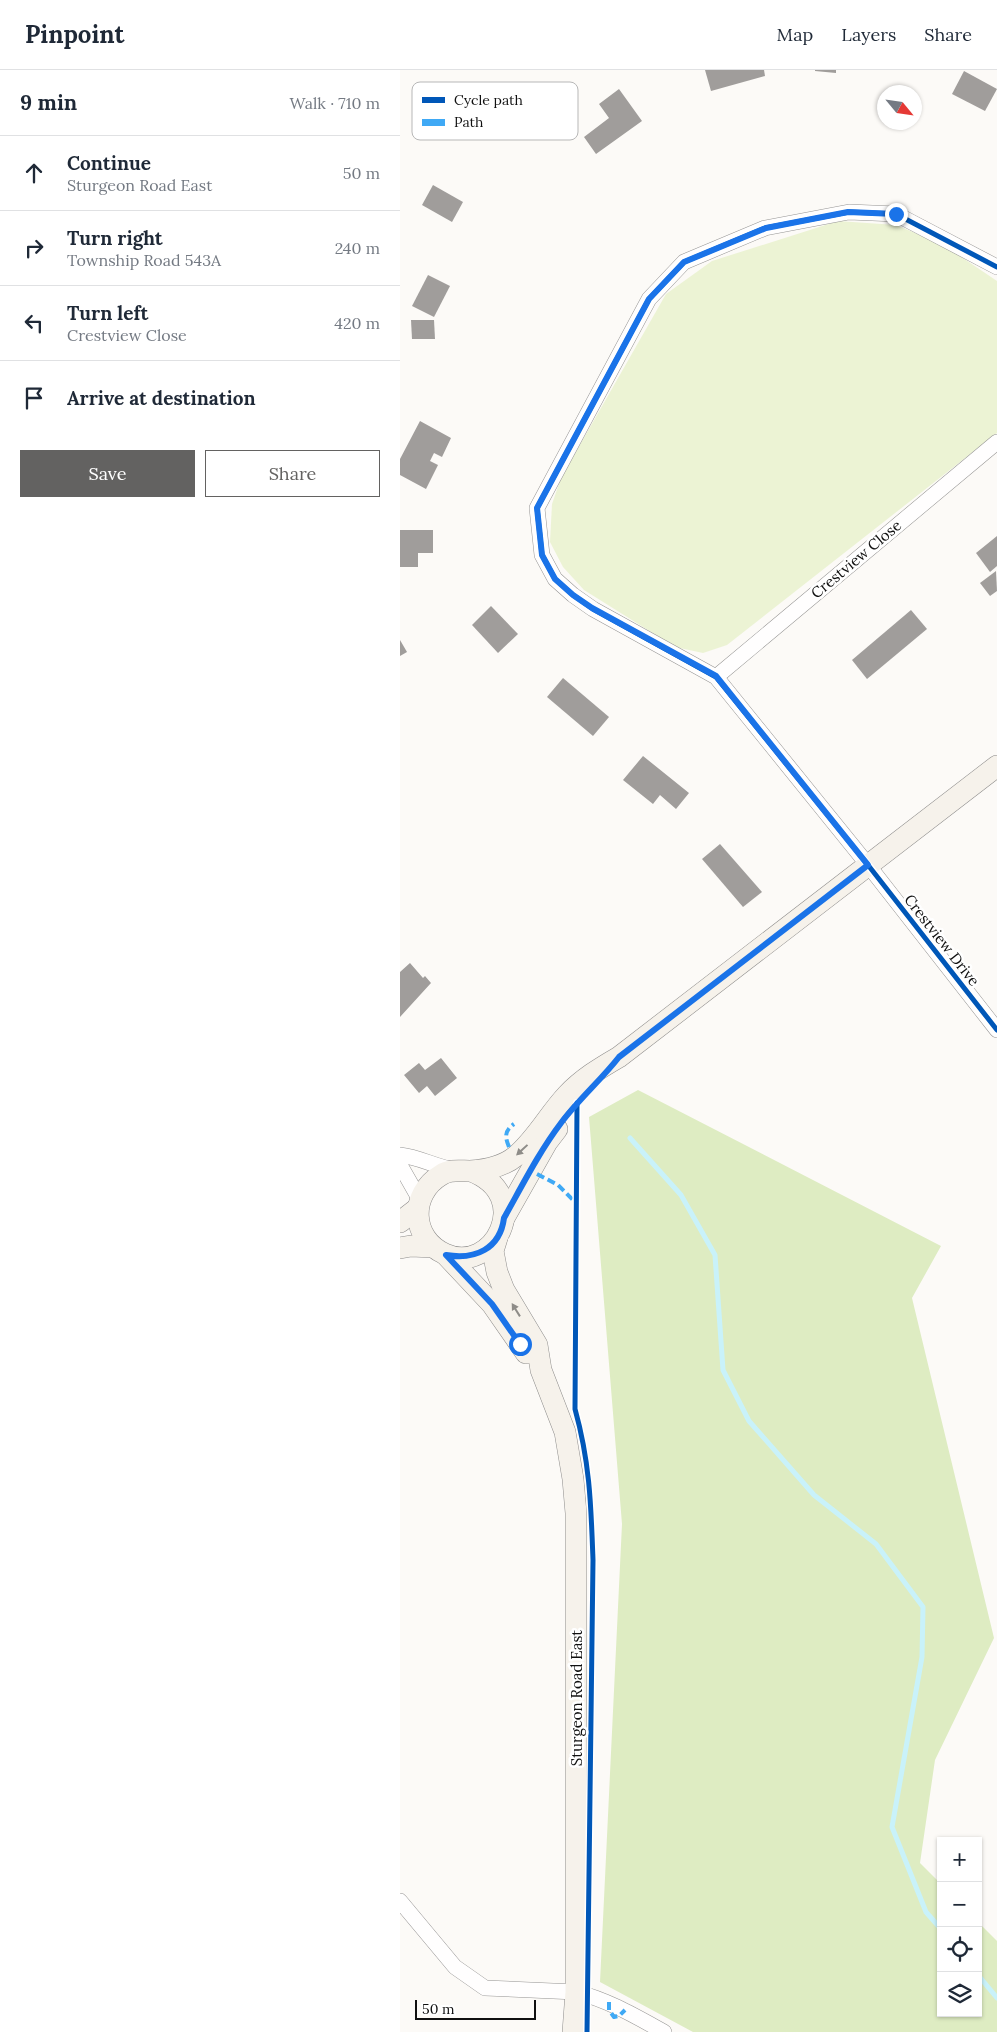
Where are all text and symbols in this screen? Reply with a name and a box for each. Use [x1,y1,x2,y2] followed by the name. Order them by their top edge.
[25,19,124,50] text: Pinpoint
[777,23,813,46] text: Map
[841,23,896,46] text: Layers
[924,23,972,46] text: Share
[412,82,578,140] legend
[877,85,922,130] north arrow
[20,89,77,116] text: 9 min
[454,91,523,109] text: Cycle path
[289,93,380,113] text: Walk · 710 m
[454,113,483,131] text: Path
[67,151,151,175] text: Continue
[20,159,48,187] icon: ahead
[343,163,380,183] text: 50 m
[67,175,212,195] text: Sturgeon Road East
[885,203,908,226] route end
[67,226,163,250] text: Turn right
[20,234,48,262] icon: right
[335,238,380,258] text: 240 m
[67,250,221,270] text: Township Road 543A
[67,301,148,325] text: Turn left
[20,309,48,337] icon: left
[334,313,380,333] text: 420 m
[67,325,187,345] text: Crestview Close
[20,384,48,412] icon: arrive
[67,386,256,410] text: Arrive at destination
[20,450,195,497] button: Save
[205,450,380,497] button: Share
[807,516,905,602] street label: Crestview Close
[900,890,984,990] street label: Crestview Drive
[516,1144,528,1156] one-way arrow
[511,1303,521,1316] one-way arrow
[509,1333,532,1356] route start
[567,1630,586,1766] street label: Sturgeon Road East
[937,1837,982,2017] map controls
[937,1837,982,1882] button: +
[937,1882,982,1927] button: −
[937,1927,982,1972] button: locate
[937,1972,982,2017] button: layers
[415,1997,536,2020] scale bar
[422,2000,455,2018] text: 50 m

